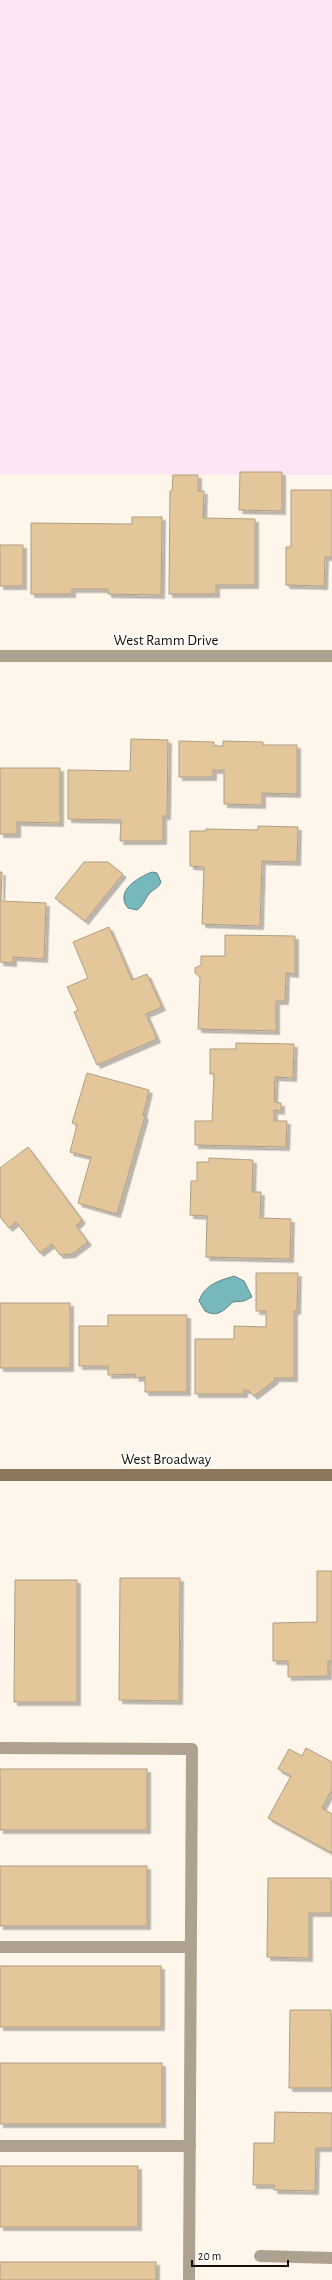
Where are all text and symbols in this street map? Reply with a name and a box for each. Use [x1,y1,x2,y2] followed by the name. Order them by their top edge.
[114,633,218,648] street label: West Ramm Drive
[121,1452,212,1467] street label: West Broadway
[192,2242,288,2268] scale bar
[198,2250,221,2262] text: 20 m

